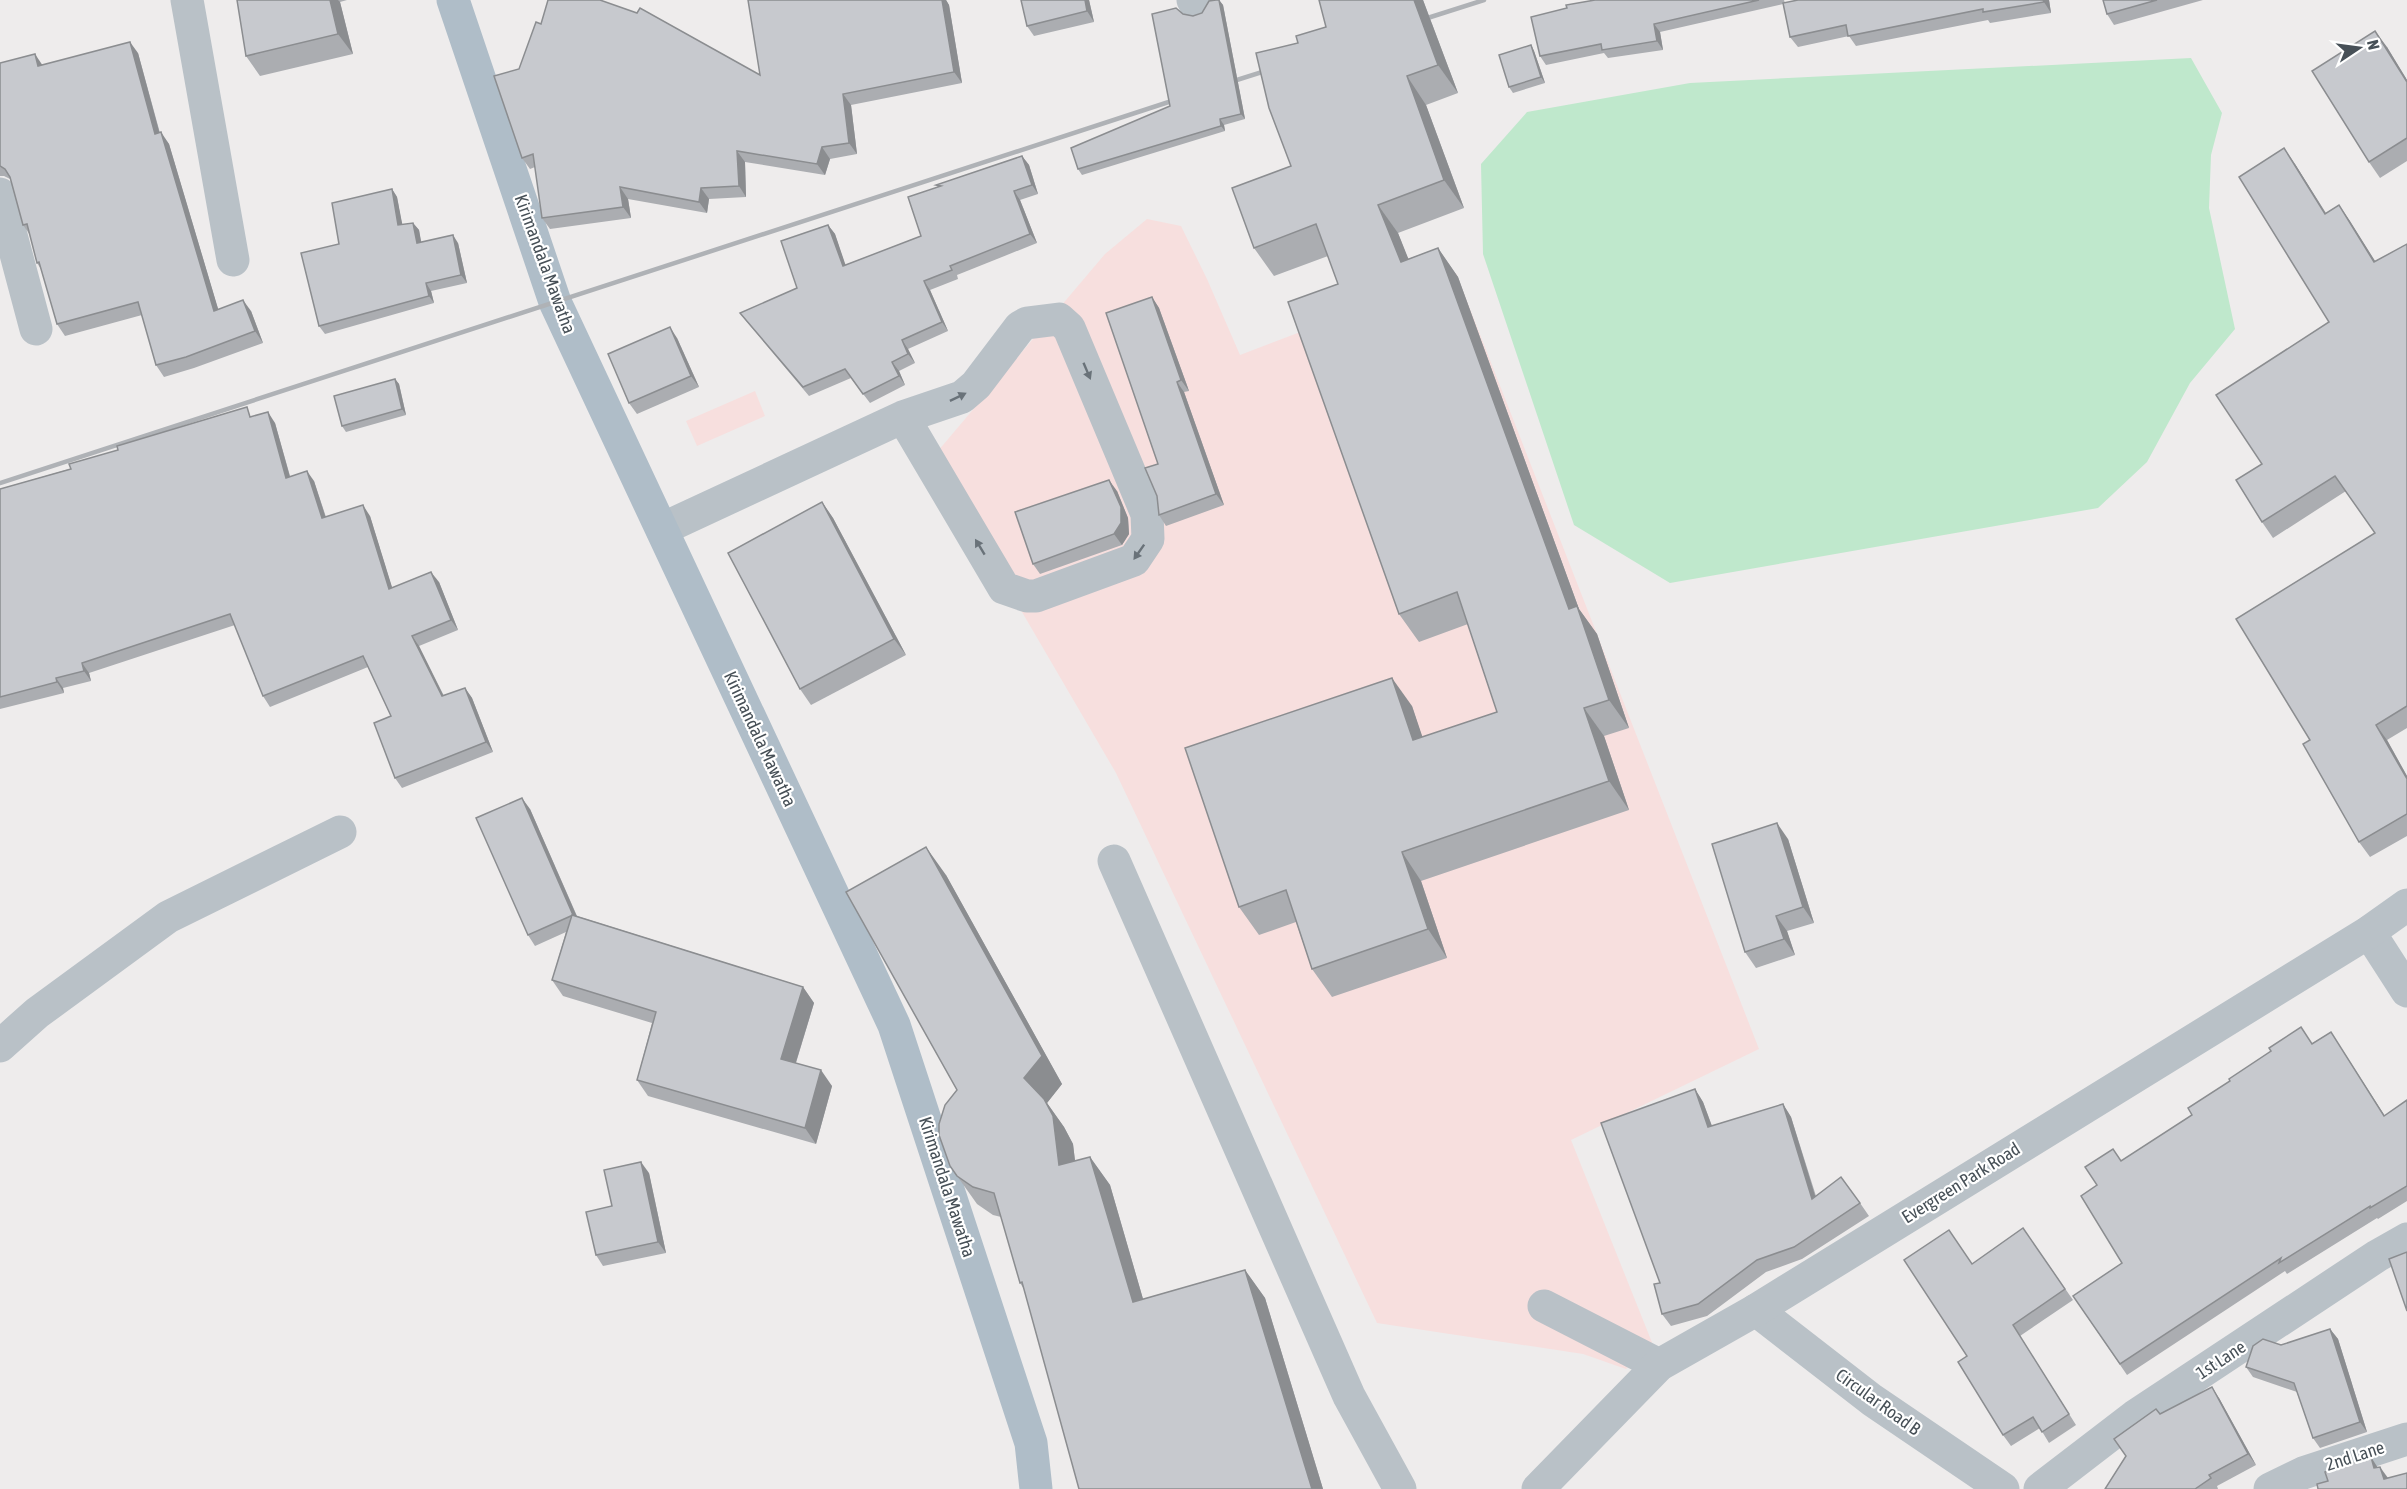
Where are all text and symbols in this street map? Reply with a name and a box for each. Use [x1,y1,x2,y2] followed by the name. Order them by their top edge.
[2329,18,2389,78] north arrow
[2364,38,2383,51] text: N
[511,191,580,336] street label: Kirimandala Mawatha
[1082,363,1092,381] one-way arrow
[949,392,967,402] one-way arrow
[975,539,986,555] one-way arrow
[1133,543,1145,559] one-way arrow
[720,668,801,810] street label: Kirimandala Mawatha
[915,1114,980,1260] street label: Kirimandala Mawatha
[1898,1138,2024,1227] street label: Evergreen Park Road
[2192,1336,2249,1383] street label: 1st Lane
[1832,1364,1925,1440] street label: Circular Road B
[2323,1436,2387,1475] street label: 2nd Lane

